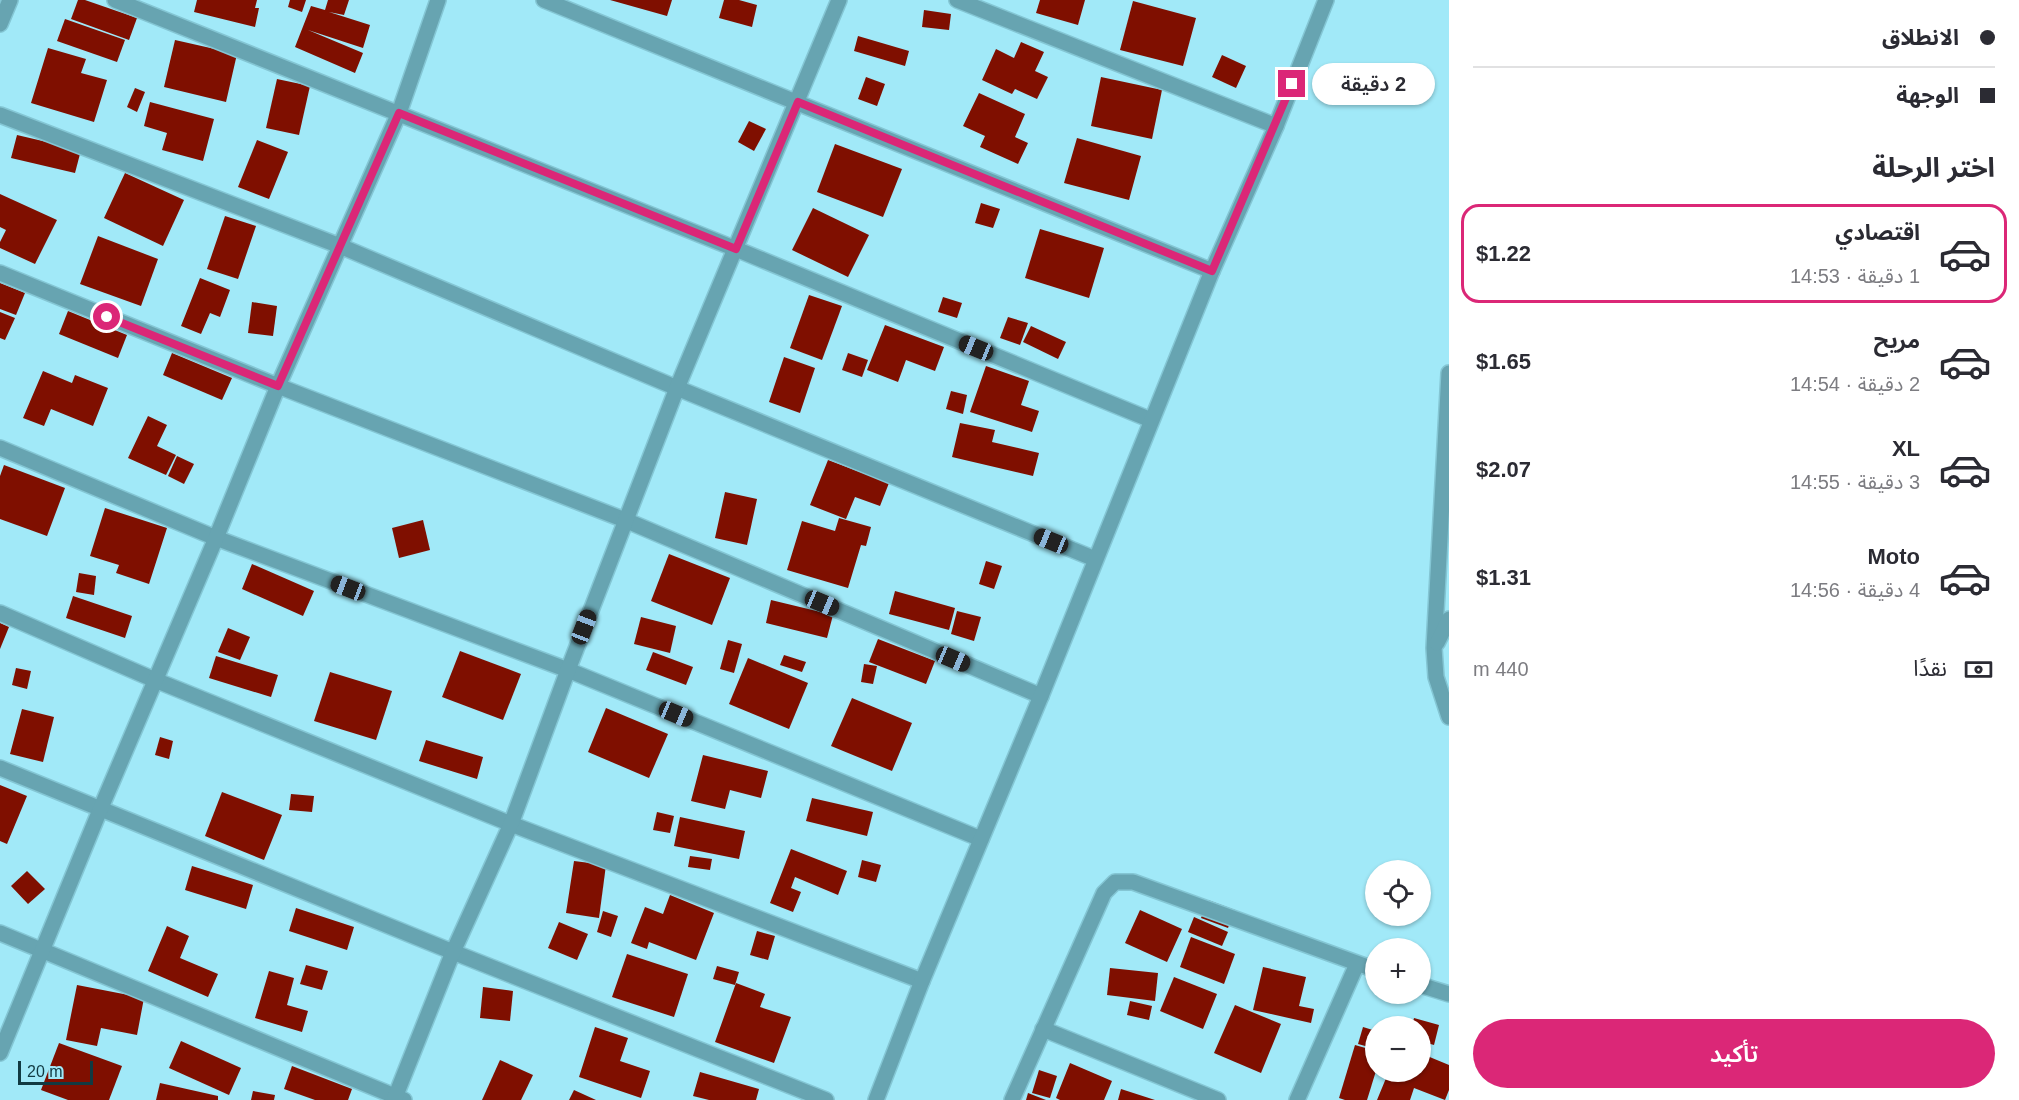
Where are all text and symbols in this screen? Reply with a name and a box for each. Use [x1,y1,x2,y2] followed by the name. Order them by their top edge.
[1882,25,1959,50] text: الانطلاق
[1313,63,1436,105] callout: 2 دقيقة
[1278,70,1305,97] route end
[1341,73,1406,95] text: 2 دقيقة
[1896,83,1959,108] text: الوجهة
[1872,153,1995,183] text: اختر الرحلة
[1835,220,1920,245] text: اقتصادي
[1938,227,1992,281] icon: car
[1476,241,1531,266] text: $1.22
[1790,265,1920,287] text: 1 دقيقة · 14:53
[93,303,120,330] route start
[1874,328,1920,353] text: مريح
[956,333,996,363] car
[1938,335,1992,389] icon: car
[1476,349,1531,374] text: $1.65
[1790,373,1920,395] text: 2 دقيقة · 14:54
[1892,436,1920,461] text: XL
[1938,443,1992,497] icon: car
[1476,457,1531,482] text: $2.07
[1790,471,1920,493] text: 3 دقيقة · 14:55
[1031,526,1071,556] car
[1867,544,1920,569] text: Moto
[1938,551,1992,605] icon: car
[1476,565,1531,590] text: $1.31
[328,573,368,603] car
[1790,579,1920,601] text: 4 دقيقة · 14:56
[802,588,842,618] car
[569,607,599,647] car
[933,644,973,674] car
[1962,653,1995,686] icon: cash
[1913,656,1947,681] text: نقدًا
[1473,658,1529,680] text: 440 m
[656,699,696,729] car
[1365,860,1431,1082] map controls
[1365,860,1431,926] button: locate
[1365,938,1431,1004] button: +
[1365,1016,1431,1082] button: −
[1473,1019,1995,1088] button: تأكيد
[18,1058,93,1086] scale bar
[27,1063,63,1080] text: 20 m

